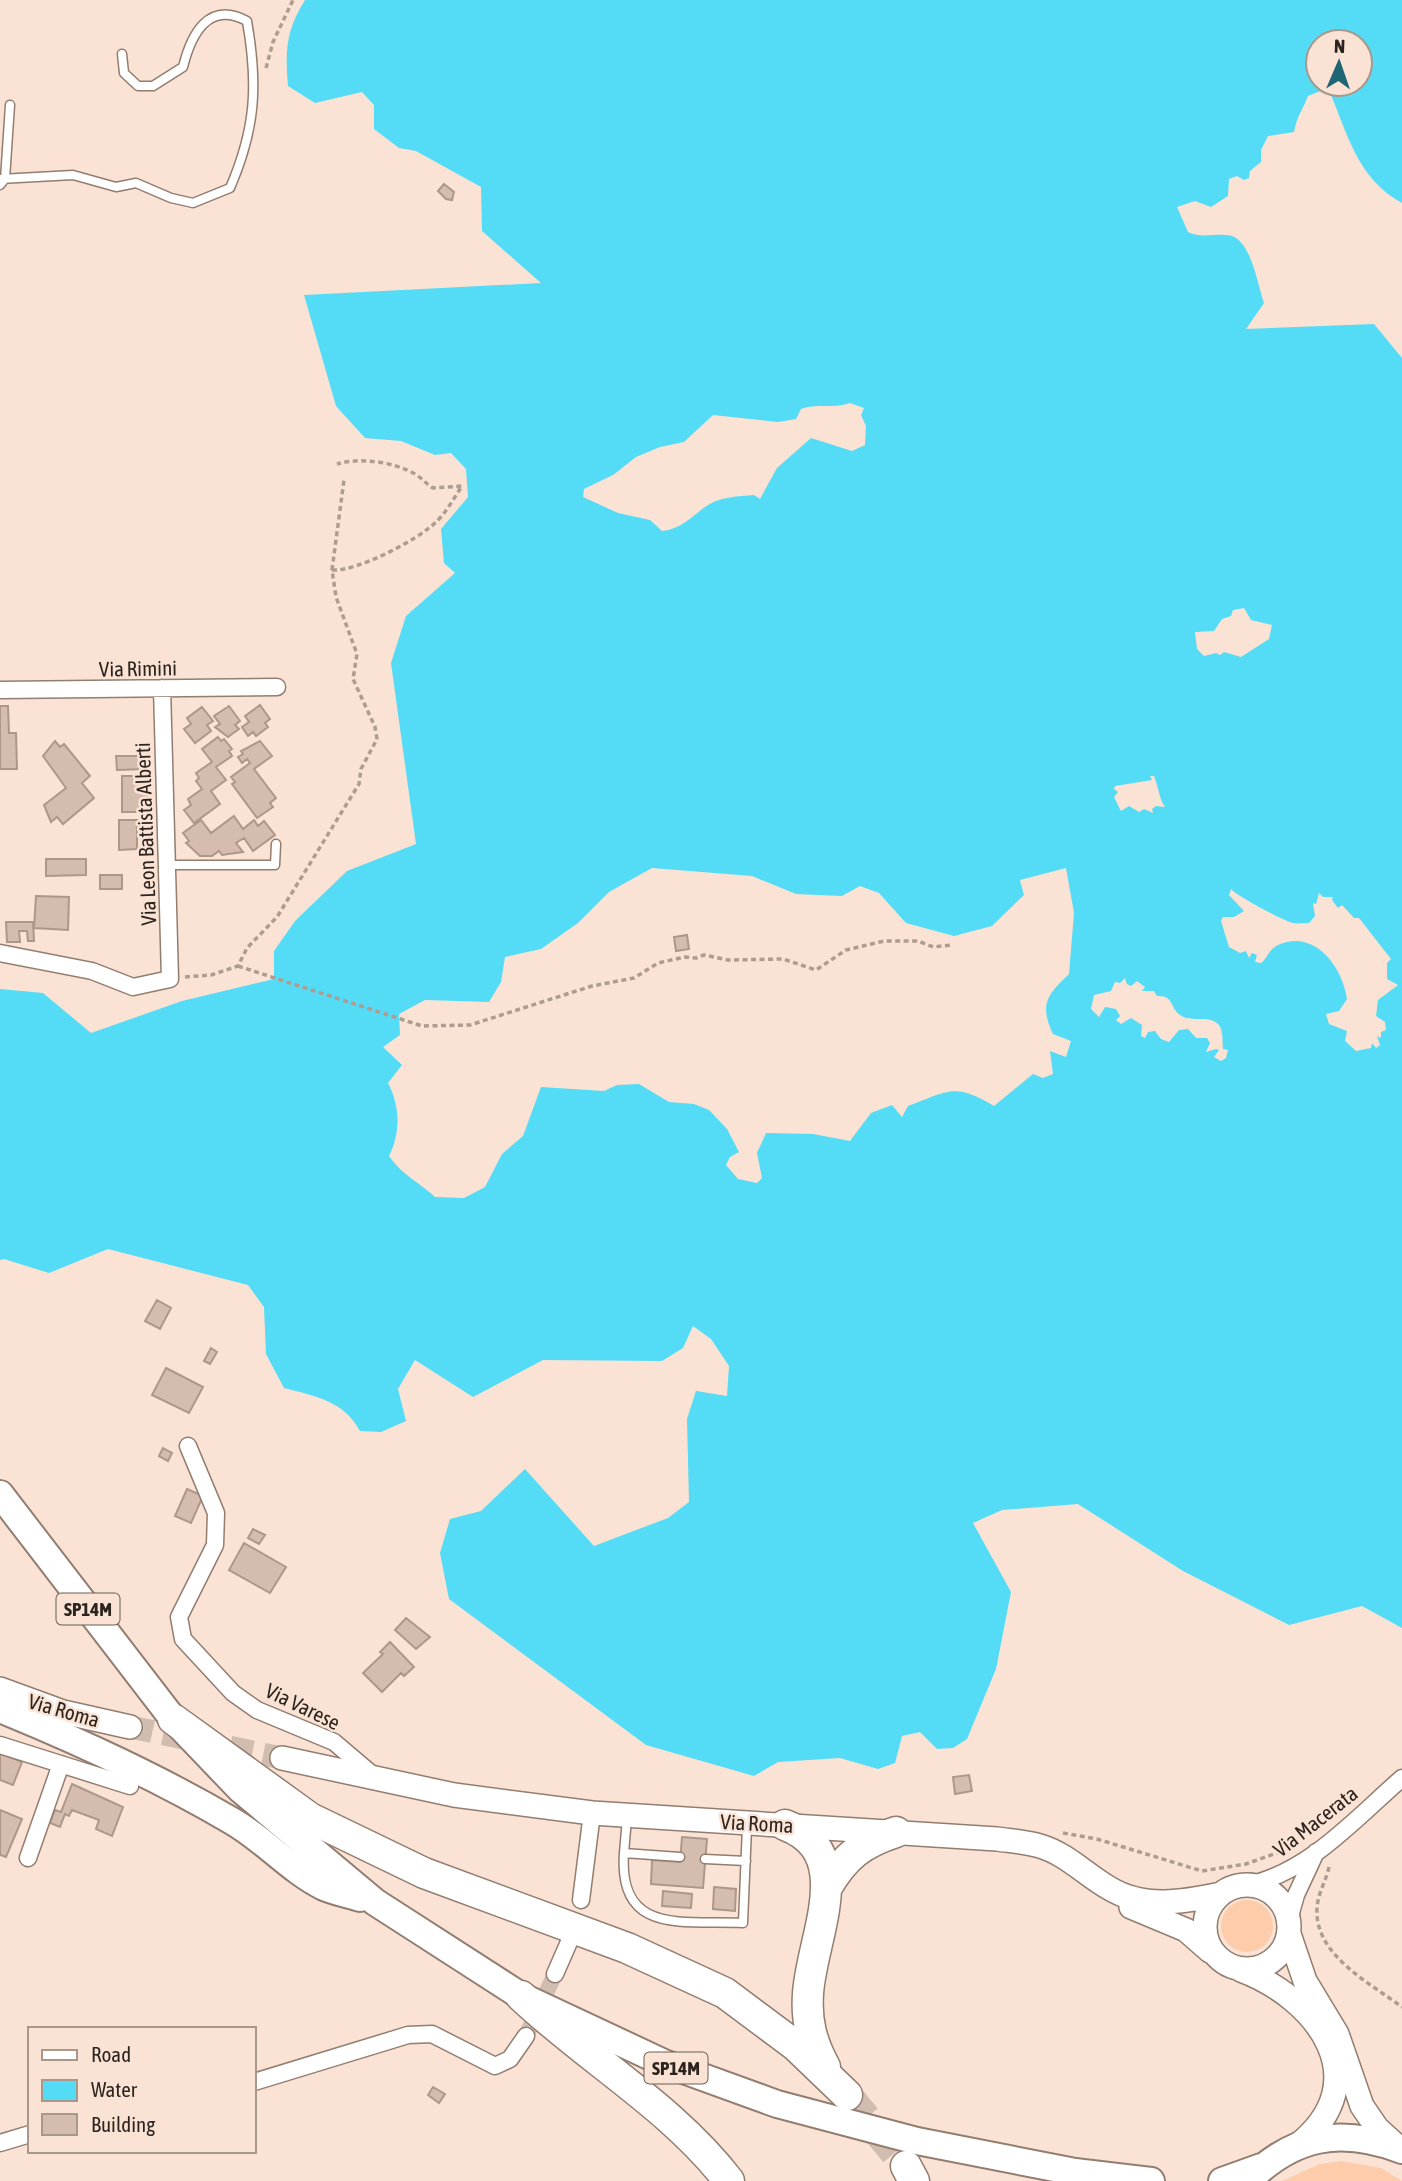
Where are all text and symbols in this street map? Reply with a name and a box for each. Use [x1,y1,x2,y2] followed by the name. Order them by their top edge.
[1304,28,1374,98] north arrow
[1334,35,1346,57] text: N
[99,655,177,681] street label: Via Rimini
[130,742,160,926] street label: Via Leon Battista Alberti
[56,1594,119,1624] road number: SP14M
[262,1678,344,1734] street label: Via Varese
[26,1688,102,1732] street label: Via Roma
[1268,1781,1362,1861] street label: Via Macerata
[720,1809,794,1837] street label: Via Roma
[28,2027,256,2153] legend
[91,2042,131,2066] text: Road
[644,2052,708,2084] road number: SP14M
[91,2077,138,2101] text: Water
[91,2112,155,2136] text: Building

